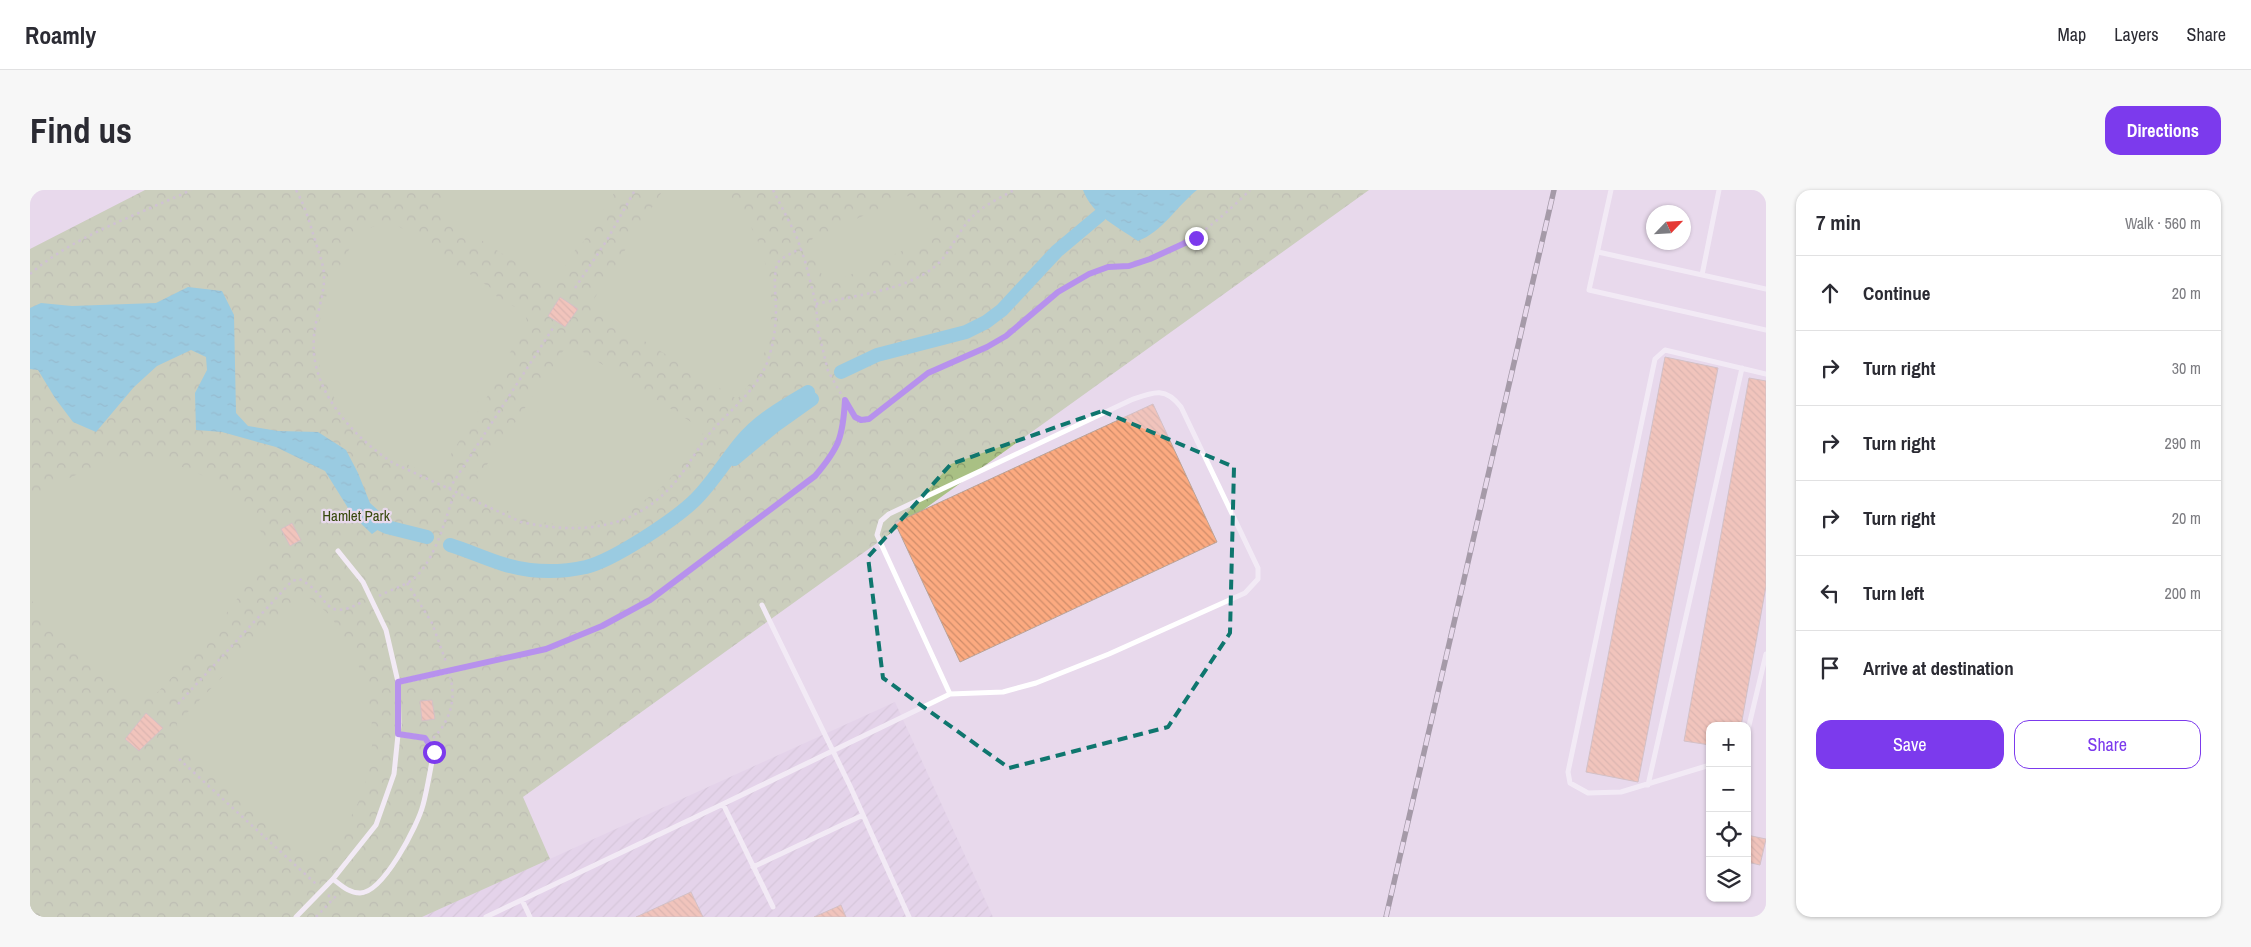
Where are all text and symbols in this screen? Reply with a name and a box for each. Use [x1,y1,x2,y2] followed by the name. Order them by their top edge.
[25,19,96,51] text: Roamly
[2058,22,2086,47] text: Map
[2114,22,2159,47] text: Layers
[2187,22,2226,47] text: Share
[2105,106,2221,155] button: Directions
[30,107,132,154] text: Find us
[1646,205,1691,250] north arrow
[1816,208,1861,237] text: 7 min
[2125,212,2201,234] text: Walk · 560 m
[1185,227,1208,250] route end
[1816,279,1844,307] icon: ahead
[1863,280,1931,306] text: Continue
[2172,282,2201,304] text: 20 m
[1816,354,1844,382] icon: right
[1863,355,1935,381] text: Turn right
[2172,357,2201,379] text: 30 m
[1816,429,1844,457] icon: right
[1863,430,1935,456] text: Turn right
[2165,432,2201,454] text: 290 m
[1816,504,1844,532] icon: right
[322,505,391,526] park label: Hamlet Park
[1863,505,1935,531] text: Turn right
[2172,507,2201,529] text: 20 m
[1816,579,1844,607] icon: left
[1863,580,1924,606] text: Turn left
[2165,582,2201,604] text: 200 m
[1816,654,1844,682] icon: arrive
[1863,655,2014,681] text: Arrive at destination
[1816,720,2004,769] button: Save
[2014,720,2201,769] button: Share
[1706,722,1751,902] map controls
[1706,722,1751,767] button: +
[423,741,446,764] route start
[1706,767,1751,812] button: −
[1706,812,1751,857] button: locate
[1706,857,1751,902] button: layers

